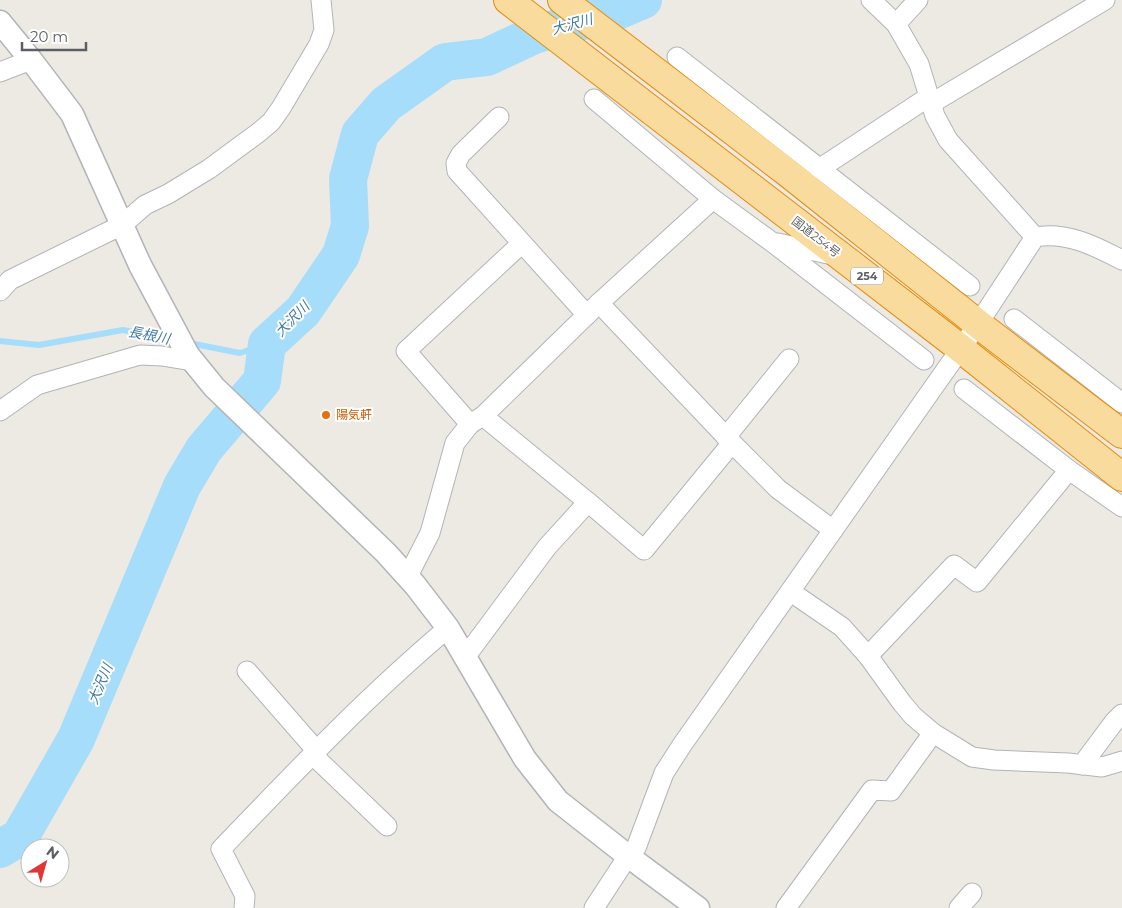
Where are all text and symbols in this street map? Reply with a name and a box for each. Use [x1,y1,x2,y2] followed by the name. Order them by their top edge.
[549,9,597,38] water label: 大沢川
[22,20,86,52] scale bar
[30,27,68,46] text: 20 m
[789,213,844,260] street label: 国道254号
[851,268,883,284] road number: 254
[271,296,314,340] water label: 大沢川
[127,322,173,348] water label: 長根川
[336,407,372,422] place label: 陽気軒
[320,409,332,421] marker: 陽気軒
[84,659,117,707] water label: 大沢川
[20,838,70,888] north arrow
[43,842,63,863] text: N

